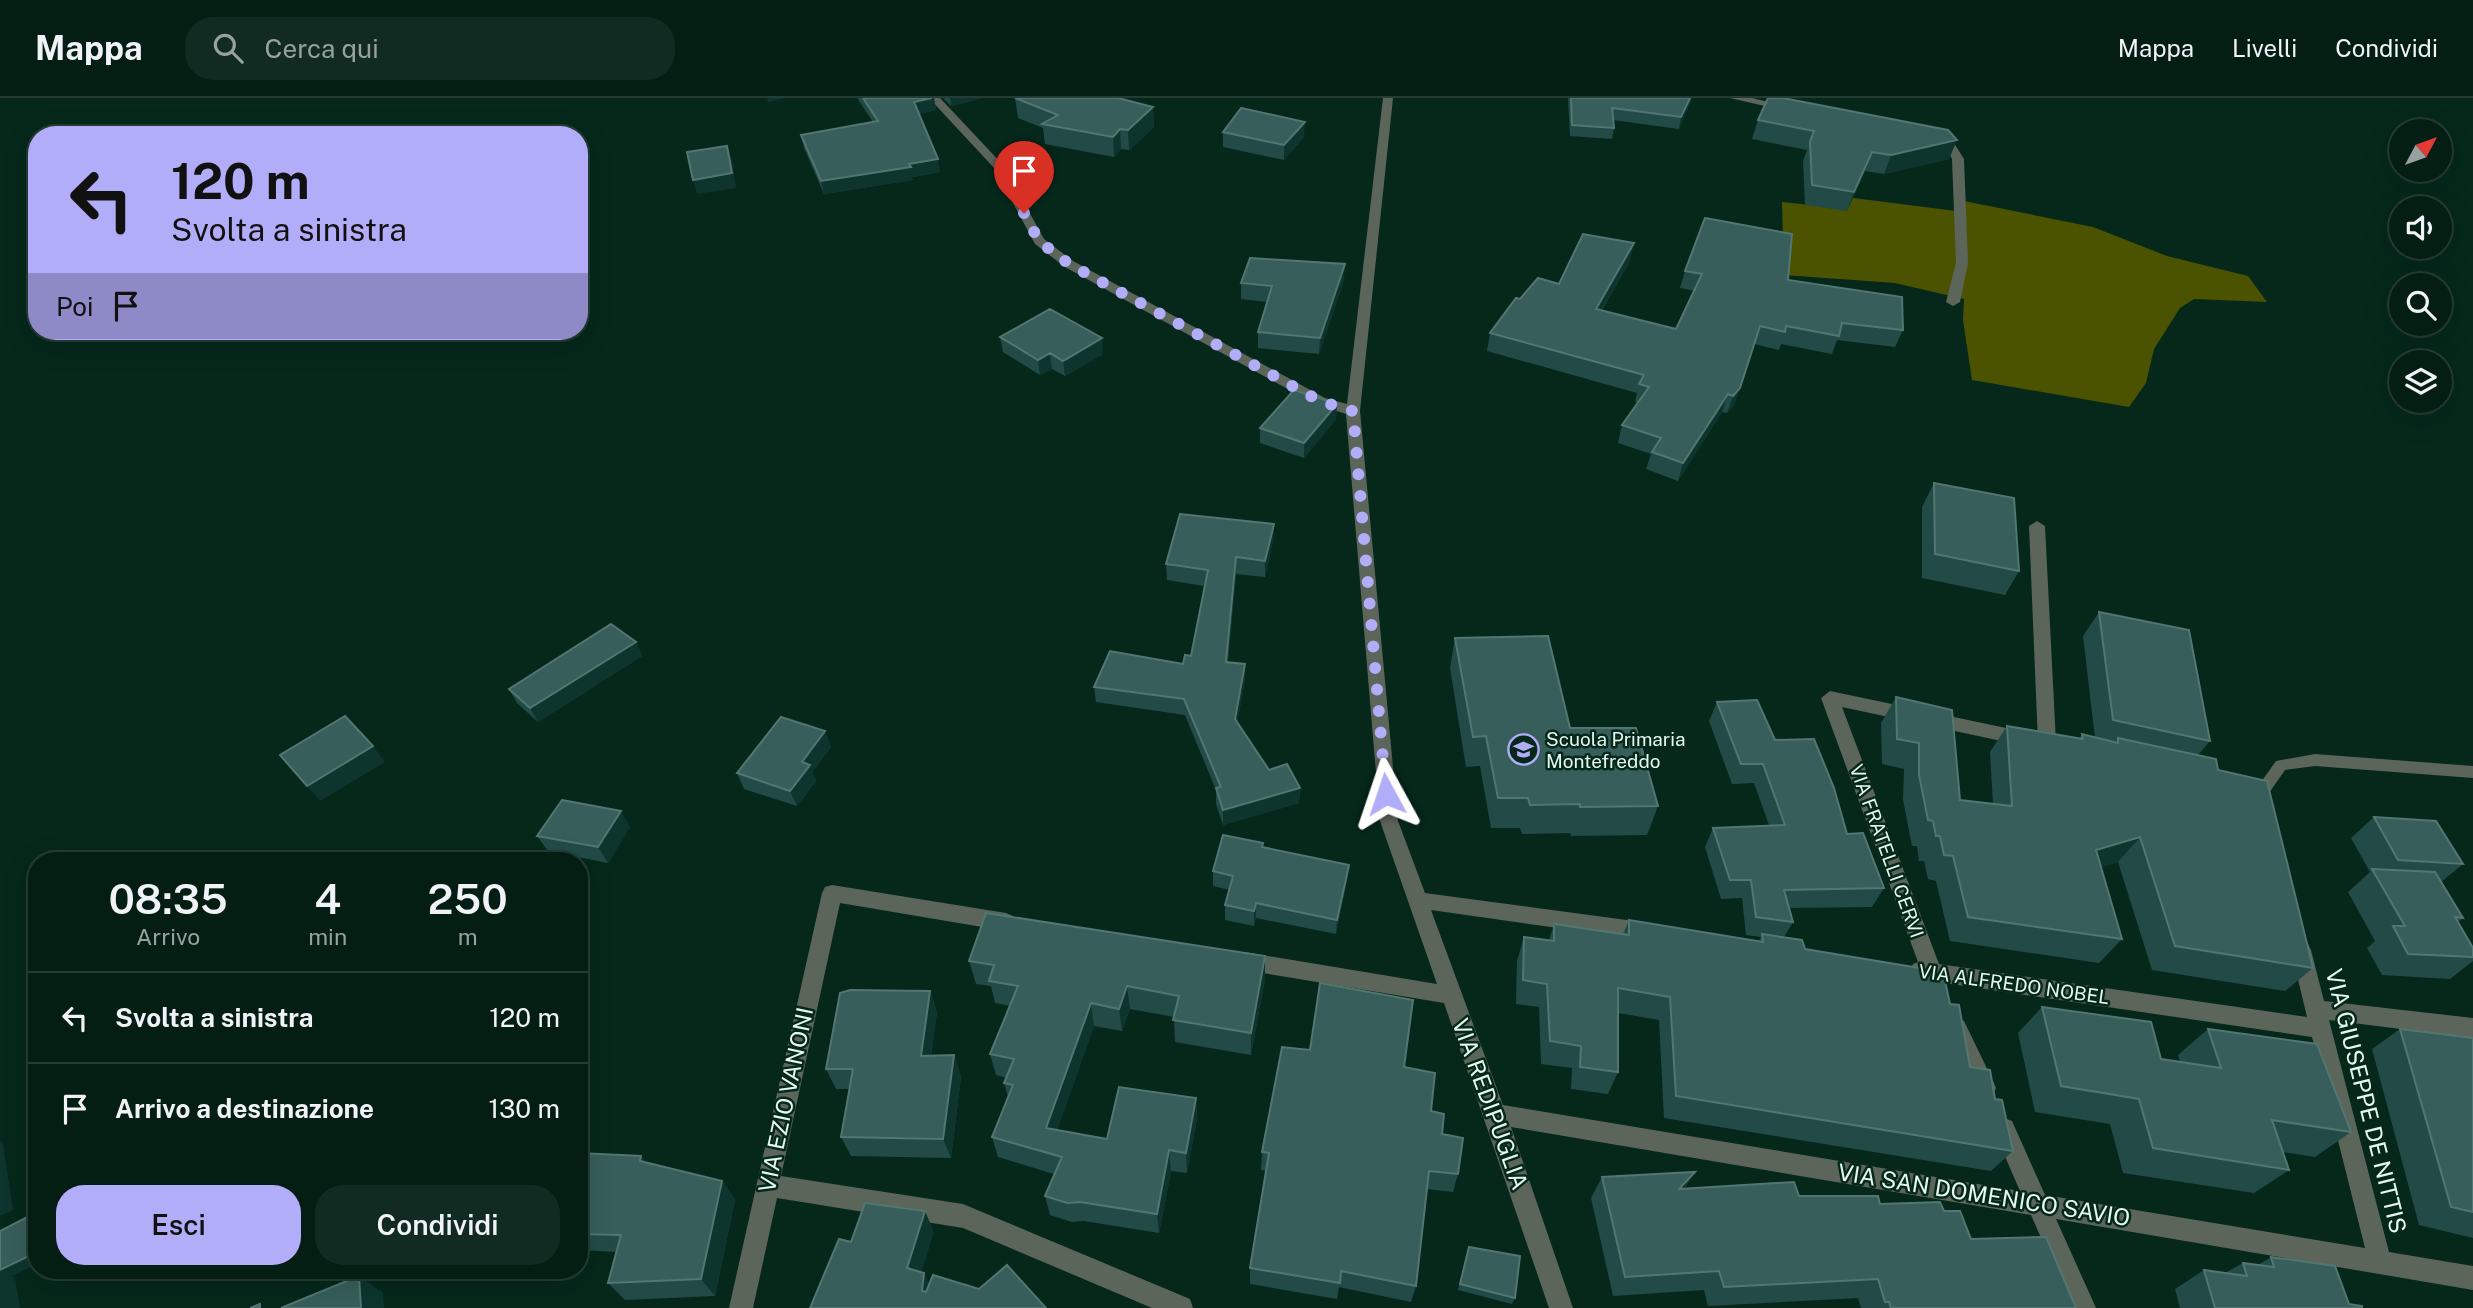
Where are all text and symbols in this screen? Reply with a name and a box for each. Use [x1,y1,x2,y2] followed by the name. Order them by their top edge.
[185,17,675,80] search box
[35,29,143,67] text: Mappa
[209,29,247,67] icon: search
[265,33,379,64] text: Cerca qui
[2118,34,2194,62] text: Mappa
[2232,34,2297,62] text: Livelli
[2335,34,2438,62] text: Condividi
[2389,119,2452,182] north arrow
[2389,119,2452,413] map controls
[994,141,1054,213] pin
[171,152,310,210] text: 120 m
[1005,152,1043,190] icon: arrive
[56,154,147,245] icon: left
[2389,196,2452,259] button: sound
[171,211,407,248] text: Svolta a sinistra
[2389,273,2452,336] button: search
[107,287,145,325] icon: arrive
[56,291,93,322] text: Poi
[2389,350,2452,413] button: layers
[1546,728,1685,772] place label: Scuola Primaria Montefreddo
[1506,733,1540,767] school or university icon: Scuola Primaria Montefreddo
[1349,757,1423,831] position arrow
[1845,761,1929,941] street label: VIA FRATELLI CERVI
[108,874,228,923] text: 08:35
[314,874,341,923] text: 4
[428,874,508,923] text: 250
[136,923,200,950] text: Arrivo
[308,923,347,950] text: min
[458,923,478,950] text: m
[1917,960,2111,1008] street label: VIA ALFREDO NOBEL
[2321,966,2412,1236] street label: VIA GIUSEPPE DE NITTIS
[56,999,94,1037] icon: left
[115,1002,313,1033] text: Svolta a sinistra
[489,1002,560,1033] text: 120 m
[753,1005,818,1195] street label: VIA EZIO VANONI
[1447,1015,1534,1193] street label: VIA REDIPUGLIA
[56,1090,94,1128] icon: arrive
[115,1093,374,1124] text: Arrivo a destinazione
[488,1093,560,1124] text: 130 m
[1836,1158,2132,1231] street label: VIA SAN DOMENICO SAVIO
[56,1185,301,1265] button: Esci
[315,1185,560,1265] button: Condividi

